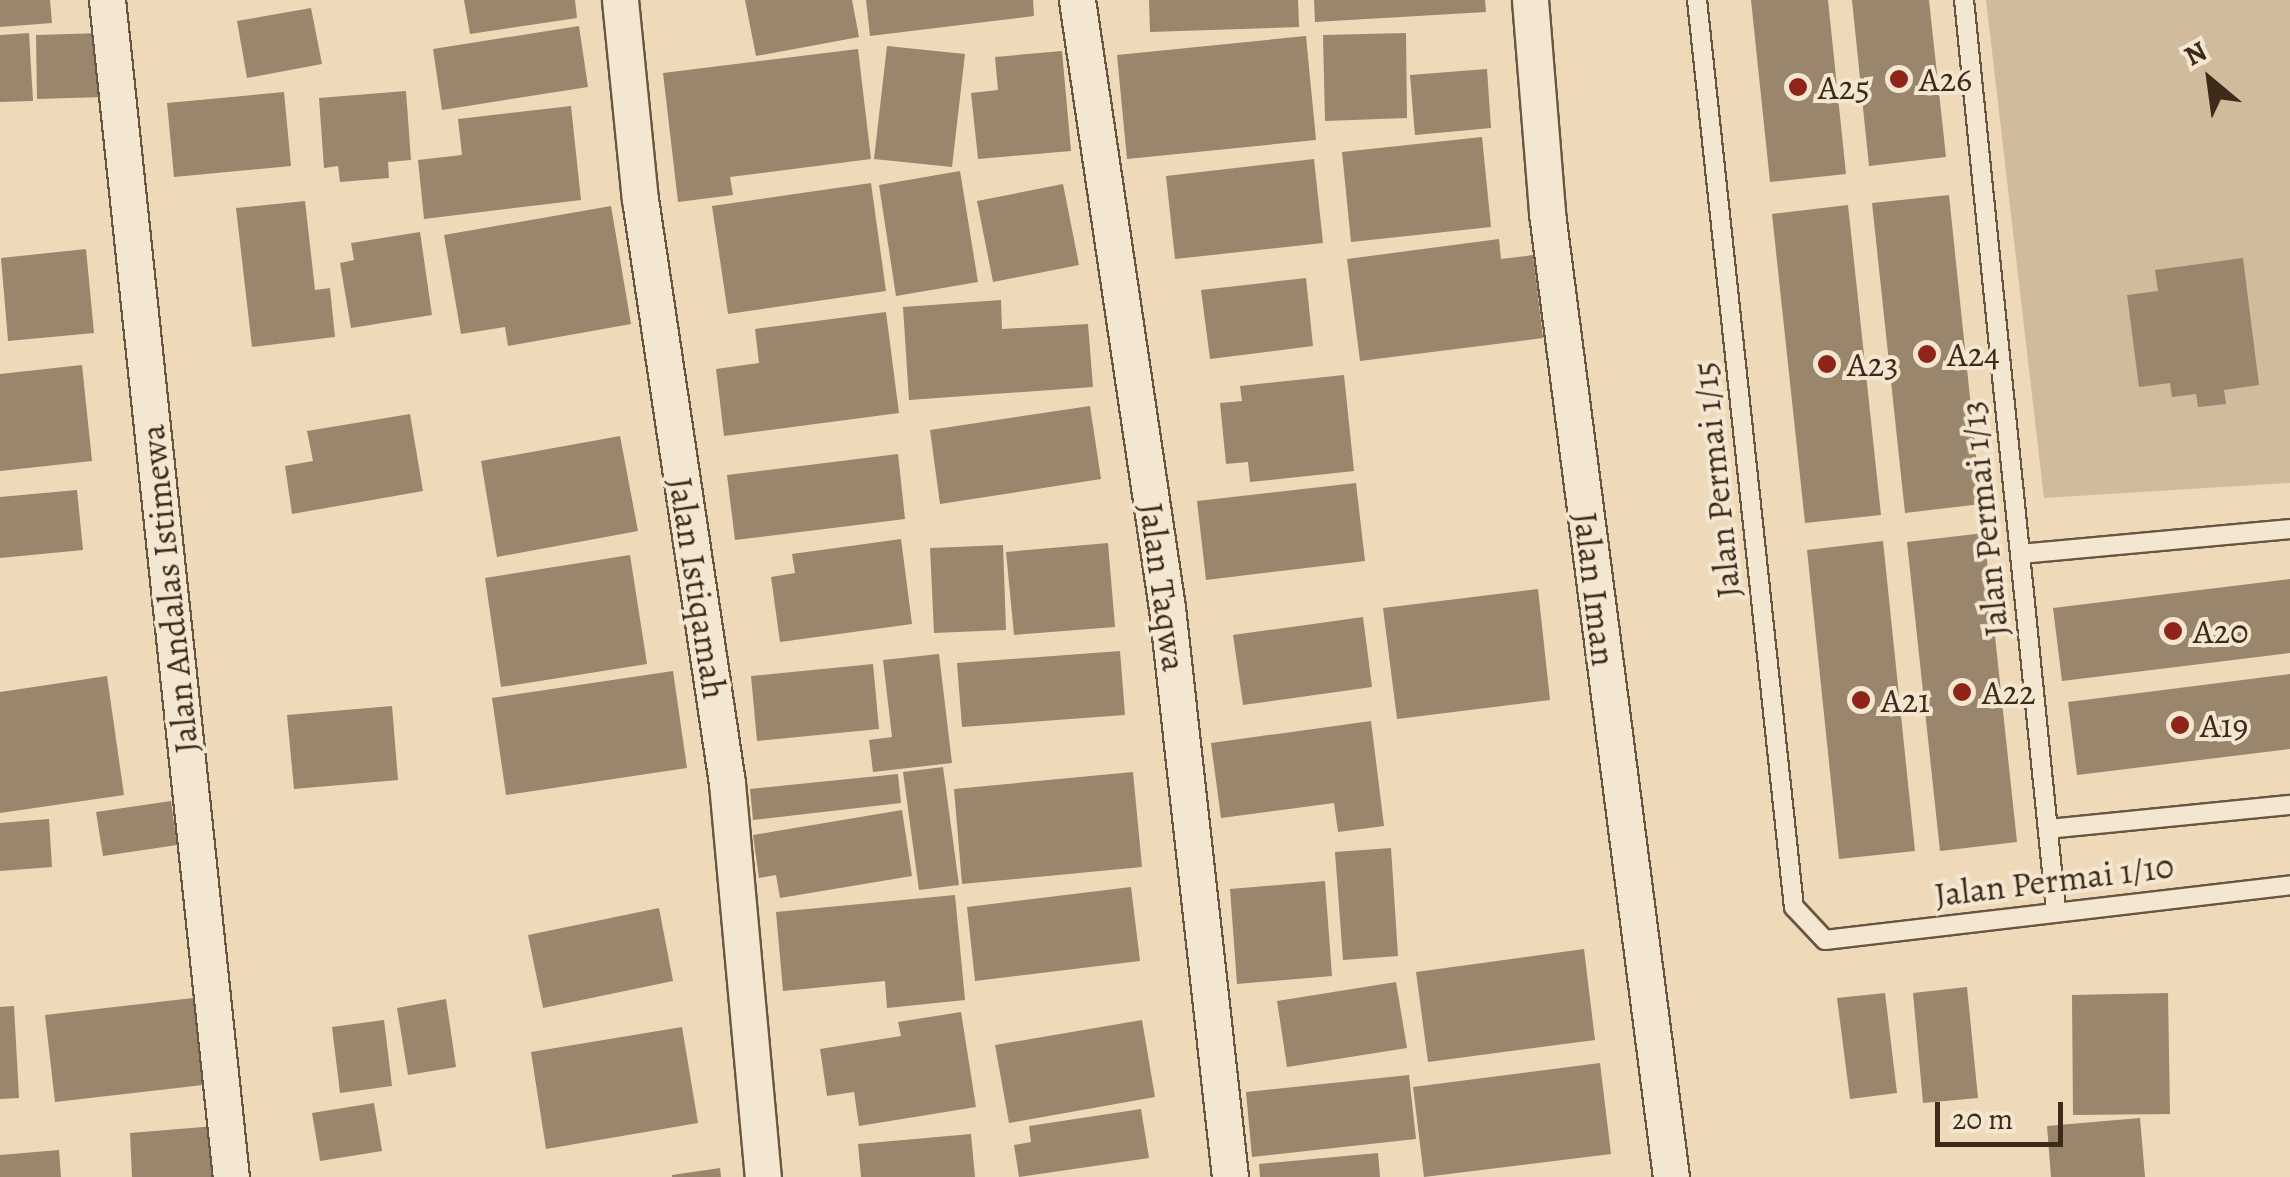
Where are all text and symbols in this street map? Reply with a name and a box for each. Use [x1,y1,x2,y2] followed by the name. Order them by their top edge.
[2160,30,2260,130] north arrow
[2177,32,2214,75] text: N
[1919,58,1972,100] place label: A26
[1818,66,1870,108] place label: A25
[1888,68,1910,90] marker: A26
[1787,76,1809,98] marker: A25
[1947,333,2000,375] place label: A24
[1847,343,1899,385] place label: A23
[1916,343,1938,365] marker: A24
[1816,353,1838,375] marker: A23
[1683,360,1749,600] street label: Jalan Permai 1/15
[1951,399,2017,639] street label: Jalan Permai 1/13
[131,423,207,755] street label: Jalan Andalas Istimewa
[660,474,736,702] street label: Jalan Istiqamah
[1130,500,1196,674] street label: Jalan Taqwa
[1565,510,1625,668] street label: Jalan Iman
[2193,610,2249,652] place label: A20
[2162,620,2184,642] marker: A20
[1982,671,2036,713] place label: A22
[1881,679,1930,721] place label: A21
[1951,681,1973,703] marker: A22
[1850,689,1872,711] marker: A21
[2200,704,2248,746] place label: A19
[2169,714,2191,736] marker: A19
[1932,844,2176,916] street label: Jalan Permai 1/10
[1940,1082,2068,1144] scale bar
[1952,1099,2013,1139] text: 20 m

